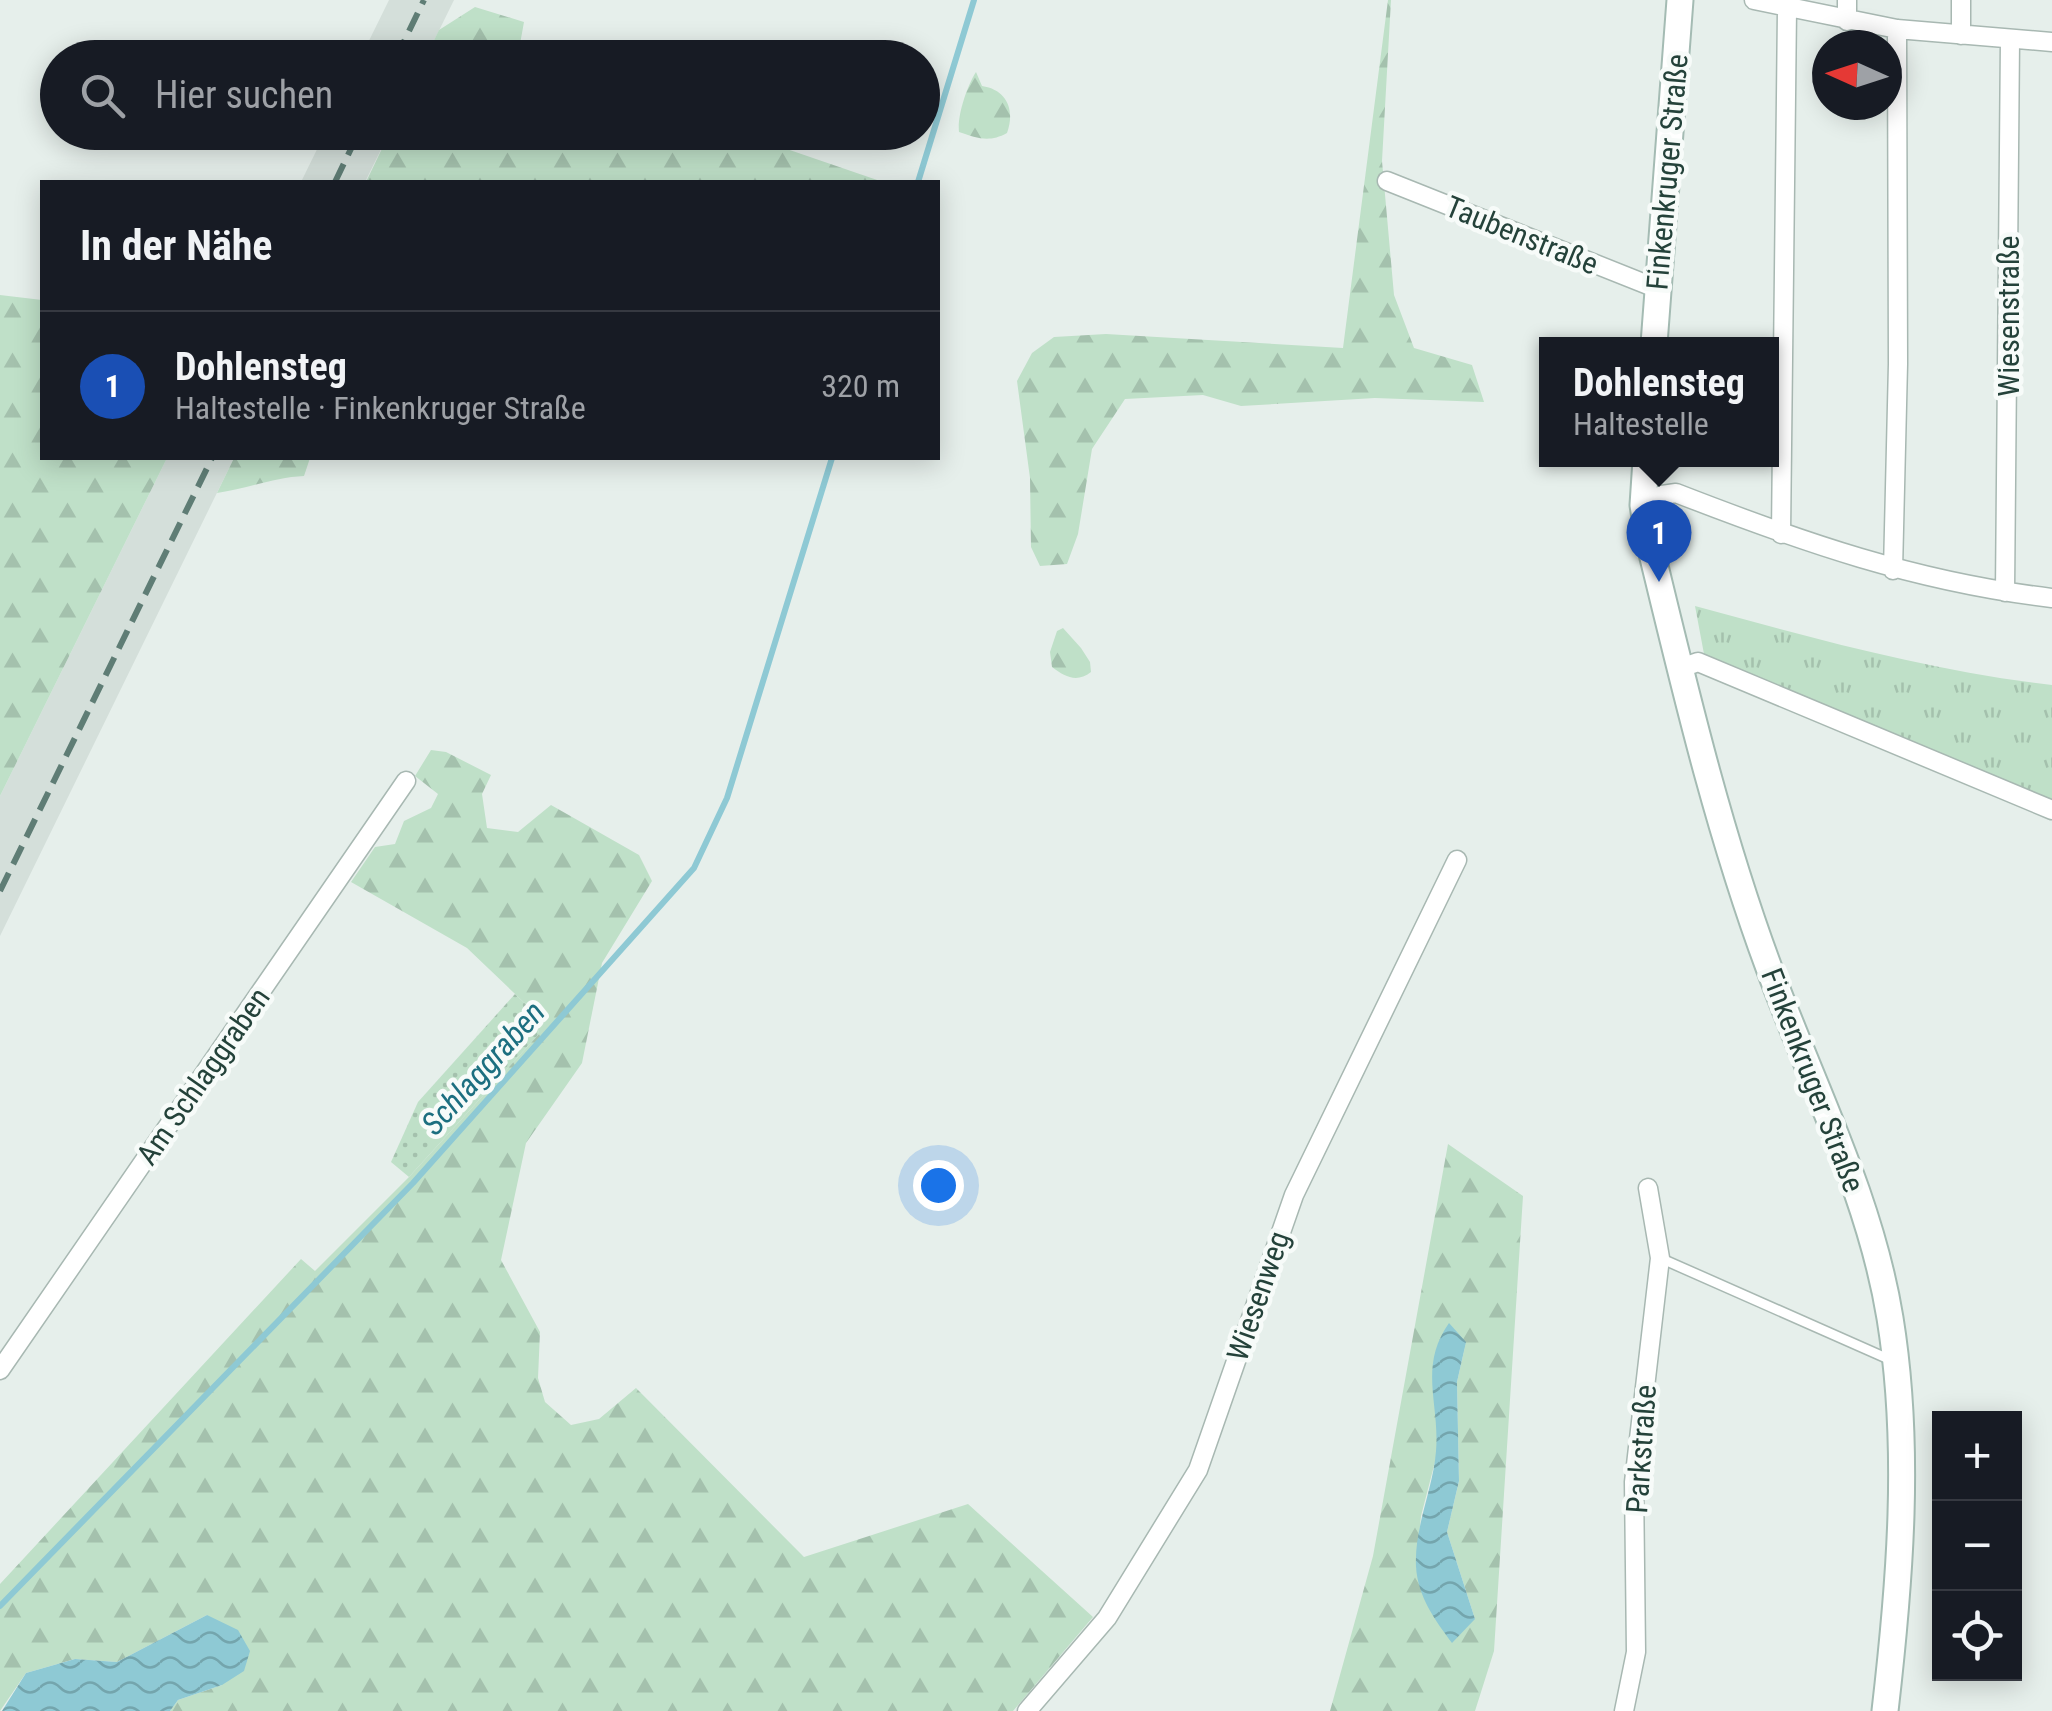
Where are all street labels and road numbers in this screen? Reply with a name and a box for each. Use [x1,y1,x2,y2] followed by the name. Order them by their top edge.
[1639,53,1695,291] street label: Finkenkruger Straße
[1441,189,1603,281] street label: Taubenstraße
[1991,235,2026,397] street label: Wiesenstraße
[1754,963,1872,1197] street label: Finkenkruger Straße
[129,981,277,1171] street label: Am Schlaggraben
[1220,1227,1296,1365] street label: Wiesenweg
[1619,1384,1663,1514] street label: Parkstraße

